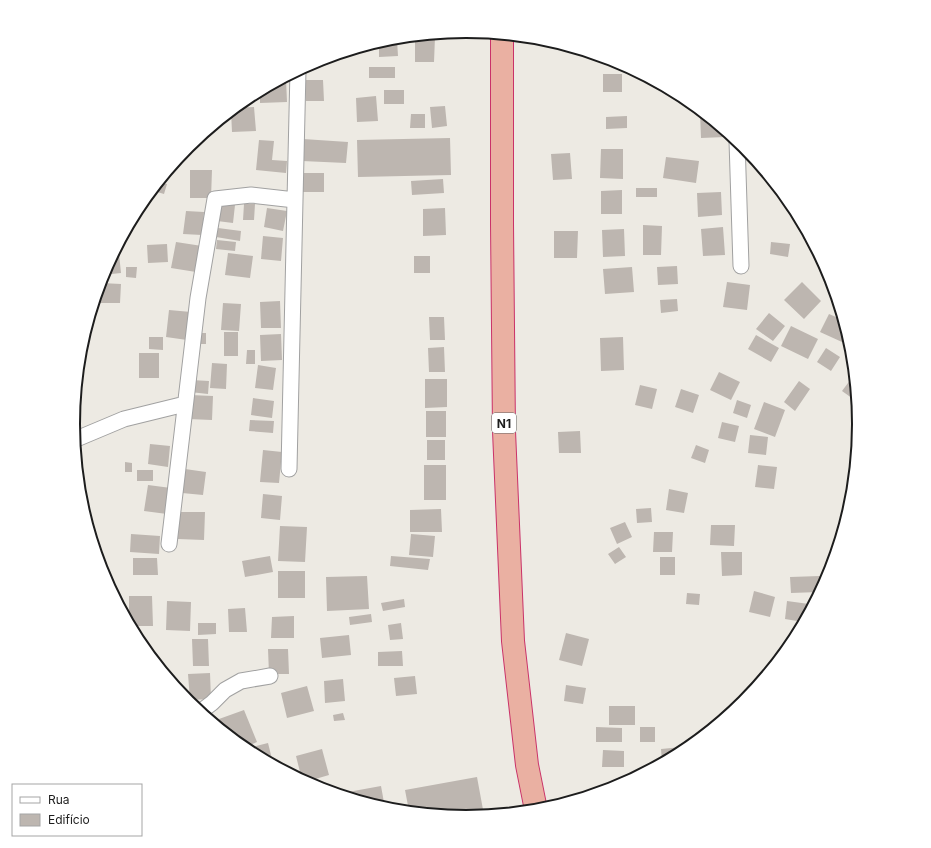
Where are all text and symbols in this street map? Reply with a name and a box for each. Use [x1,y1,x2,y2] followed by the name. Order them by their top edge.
[492,413,516,433] road number: N1
[12,784,142,836] legend
[48,792,70,807] text: Rua
[48,812,90,827] text: Edifício

